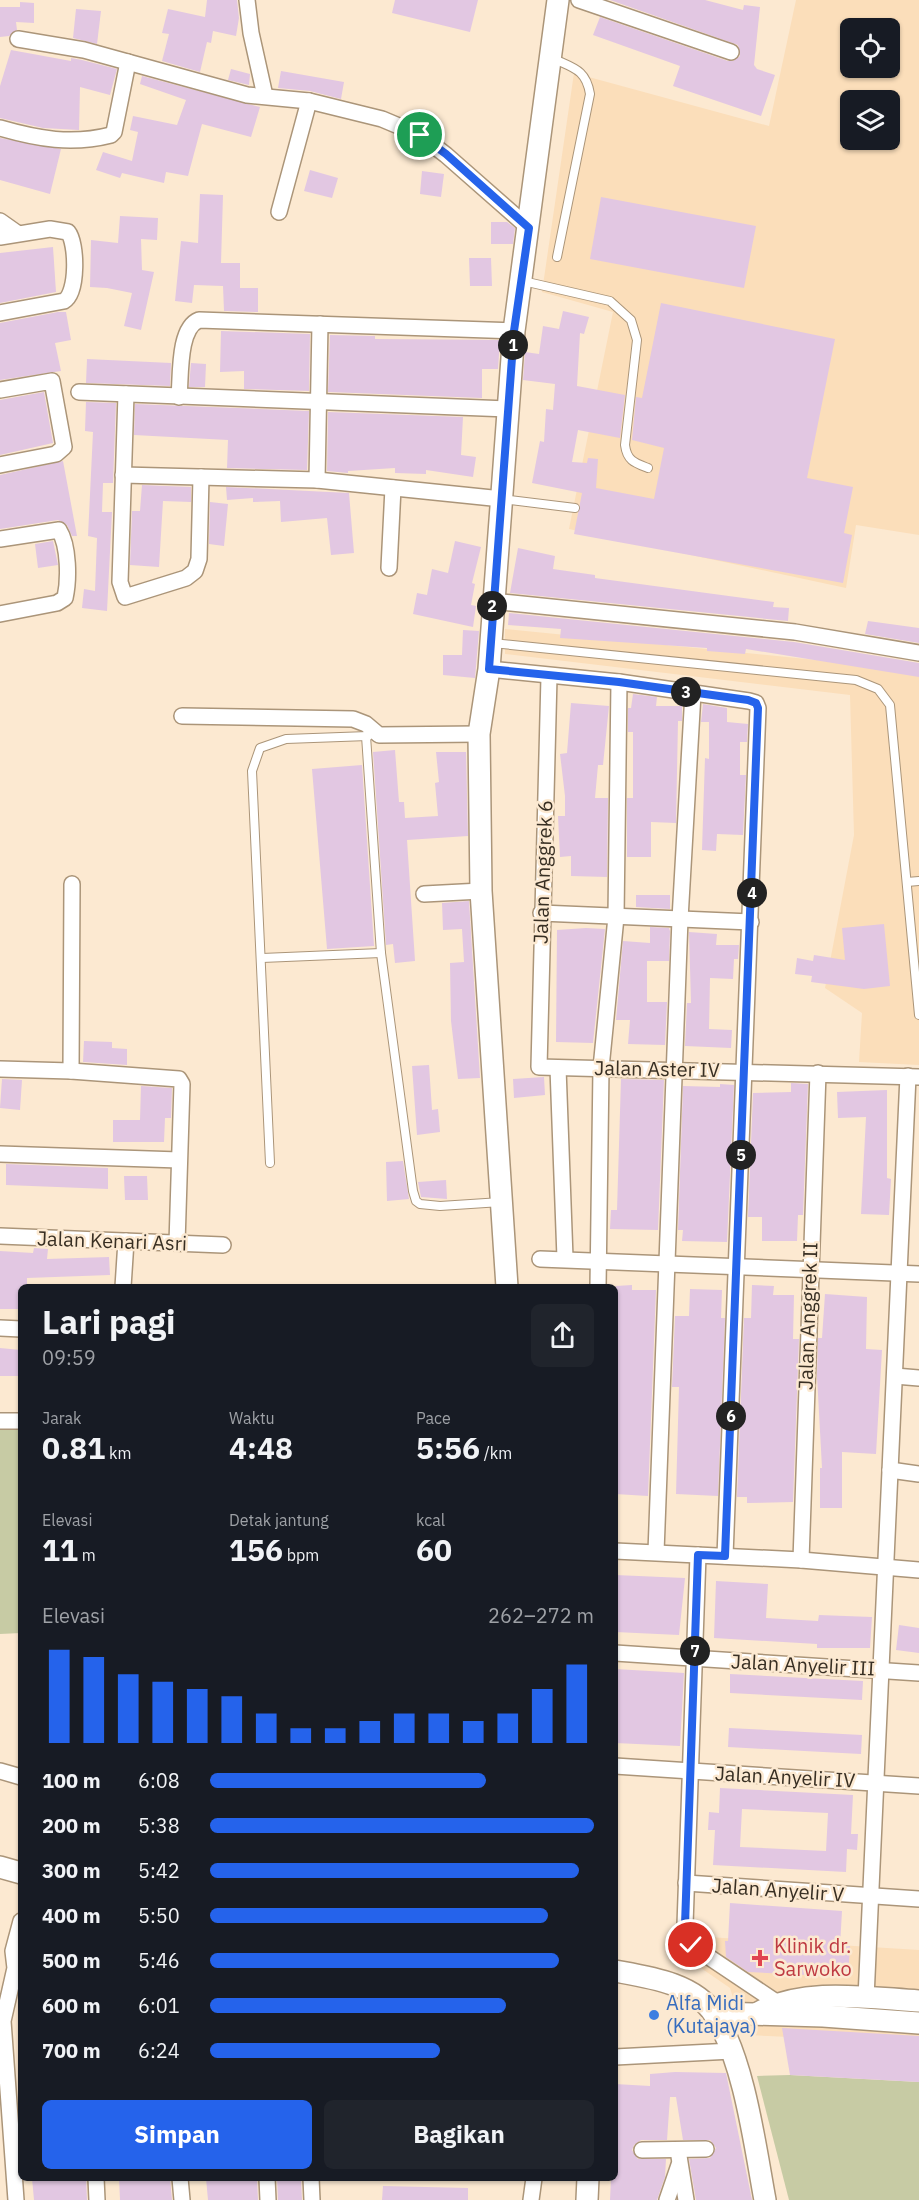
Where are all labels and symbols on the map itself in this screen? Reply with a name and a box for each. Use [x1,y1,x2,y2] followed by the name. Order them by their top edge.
[394,109,445,160] pin
[498,330,528,360] pin: 1
[477,591,507,621] pin: 2
[671,677,701,707] pin: 3
[526,800,559,944] street label: Jalan Anggrek 6
[737,878,767,908] pin: 4
[594,1054,720,1083] street label: Jalan Aster IV
[726,1140,756,1170] pin: 5
[36,1224,188,1257] street label: Jalan Kenari Asri
[791,1242,824,1390] street label: Jalan Anggrek II
[716,1401,746,1431] pin: 6
[680,1636,710,1666] pin: 7
[730,1647,876,1682] street label: Jalan Anyelir III
[714,1759,856,1794] street label: Jalan Anyelir IV
[711,1871,845,1908] street label: Jalan Anyelir V
[665,1919,716,1970] pin
[774,1932,852,1982] place label: Klinik dr. Sarwoko
[751,1949,769,1967] marker: Klinik dr. Sarwoko
[666,1989,757,2039] place label: Alfa Midi (Kutajaya)
[647,2008,661,2022] marker: Alfa Midi (Kutajaya)

